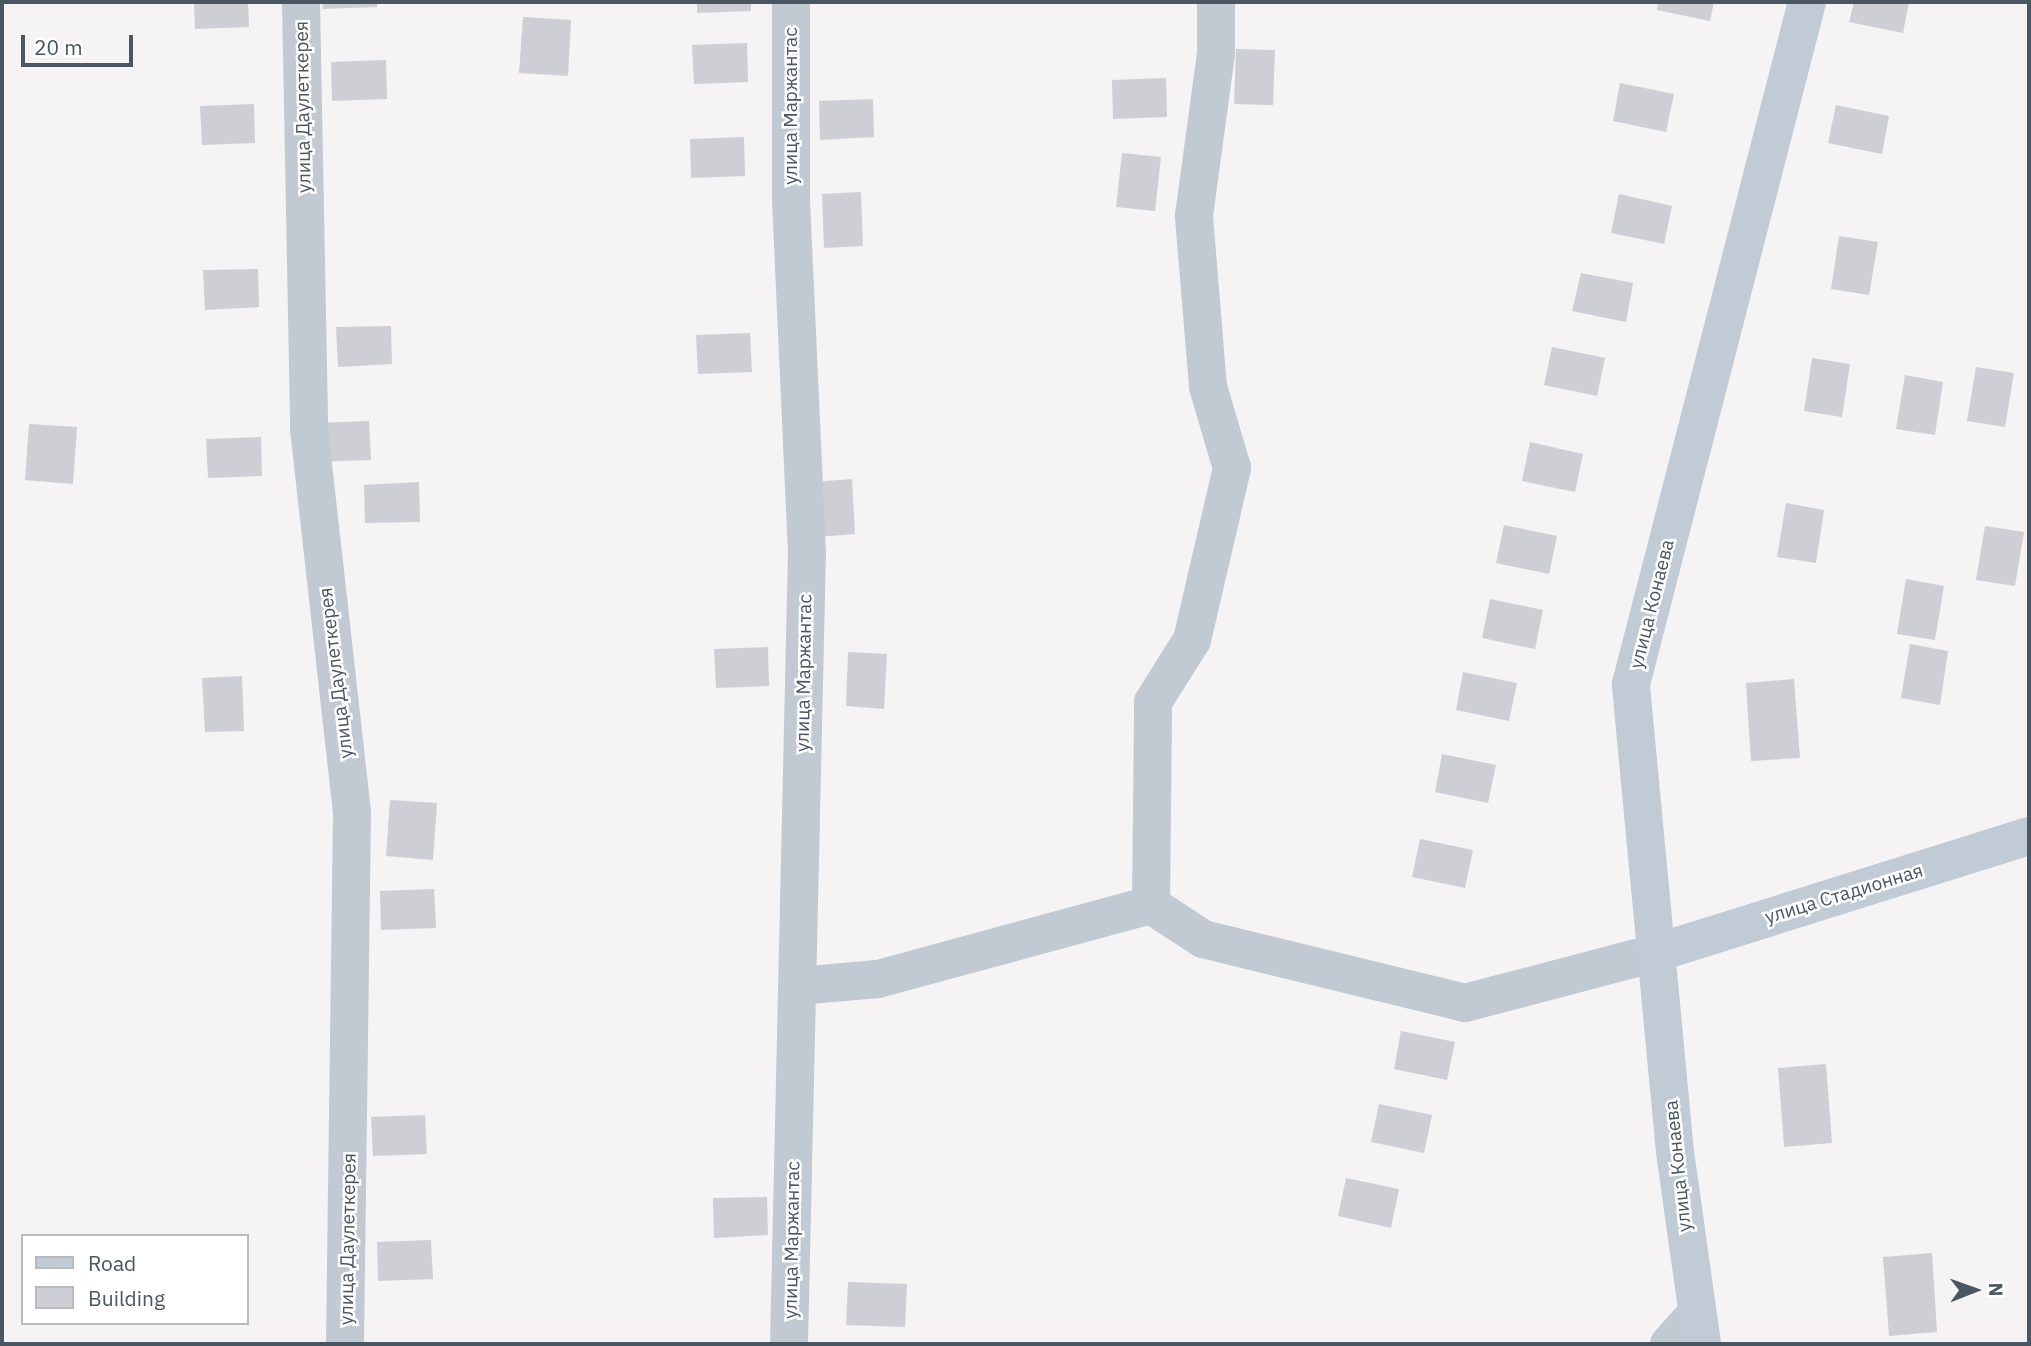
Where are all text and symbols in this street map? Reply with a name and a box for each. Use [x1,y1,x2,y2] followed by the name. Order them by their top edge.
[24,21,136,65] scale bar
[290,21,316,193] street label: улица Даулеткерея
[780,27,802,185] street label: улица Маржантас
[34,33,83,61] text: 20 m
[1625,537,1679,671] street label: улица Конаева
[314,586,358,760] street label: улица Даулеткерея
[791,594,817,752] street label: улица Маржантас
[1762,859,1926,929] street label: улица Стадионная
[1660,1099,1696,1233] street label: улица Конаева
[335,1153,361,1325] street label: улица Даулеткерея
[779,1161,805,1319] street label: улица Маржантас
[21,1234,248,1325] legend
[88,1249,136,1277] text: Road
[1940,1255,2010,1325] north arrow
[1984,1283,2008,1297] text: N
[88,1284,165,1312] text: Building

